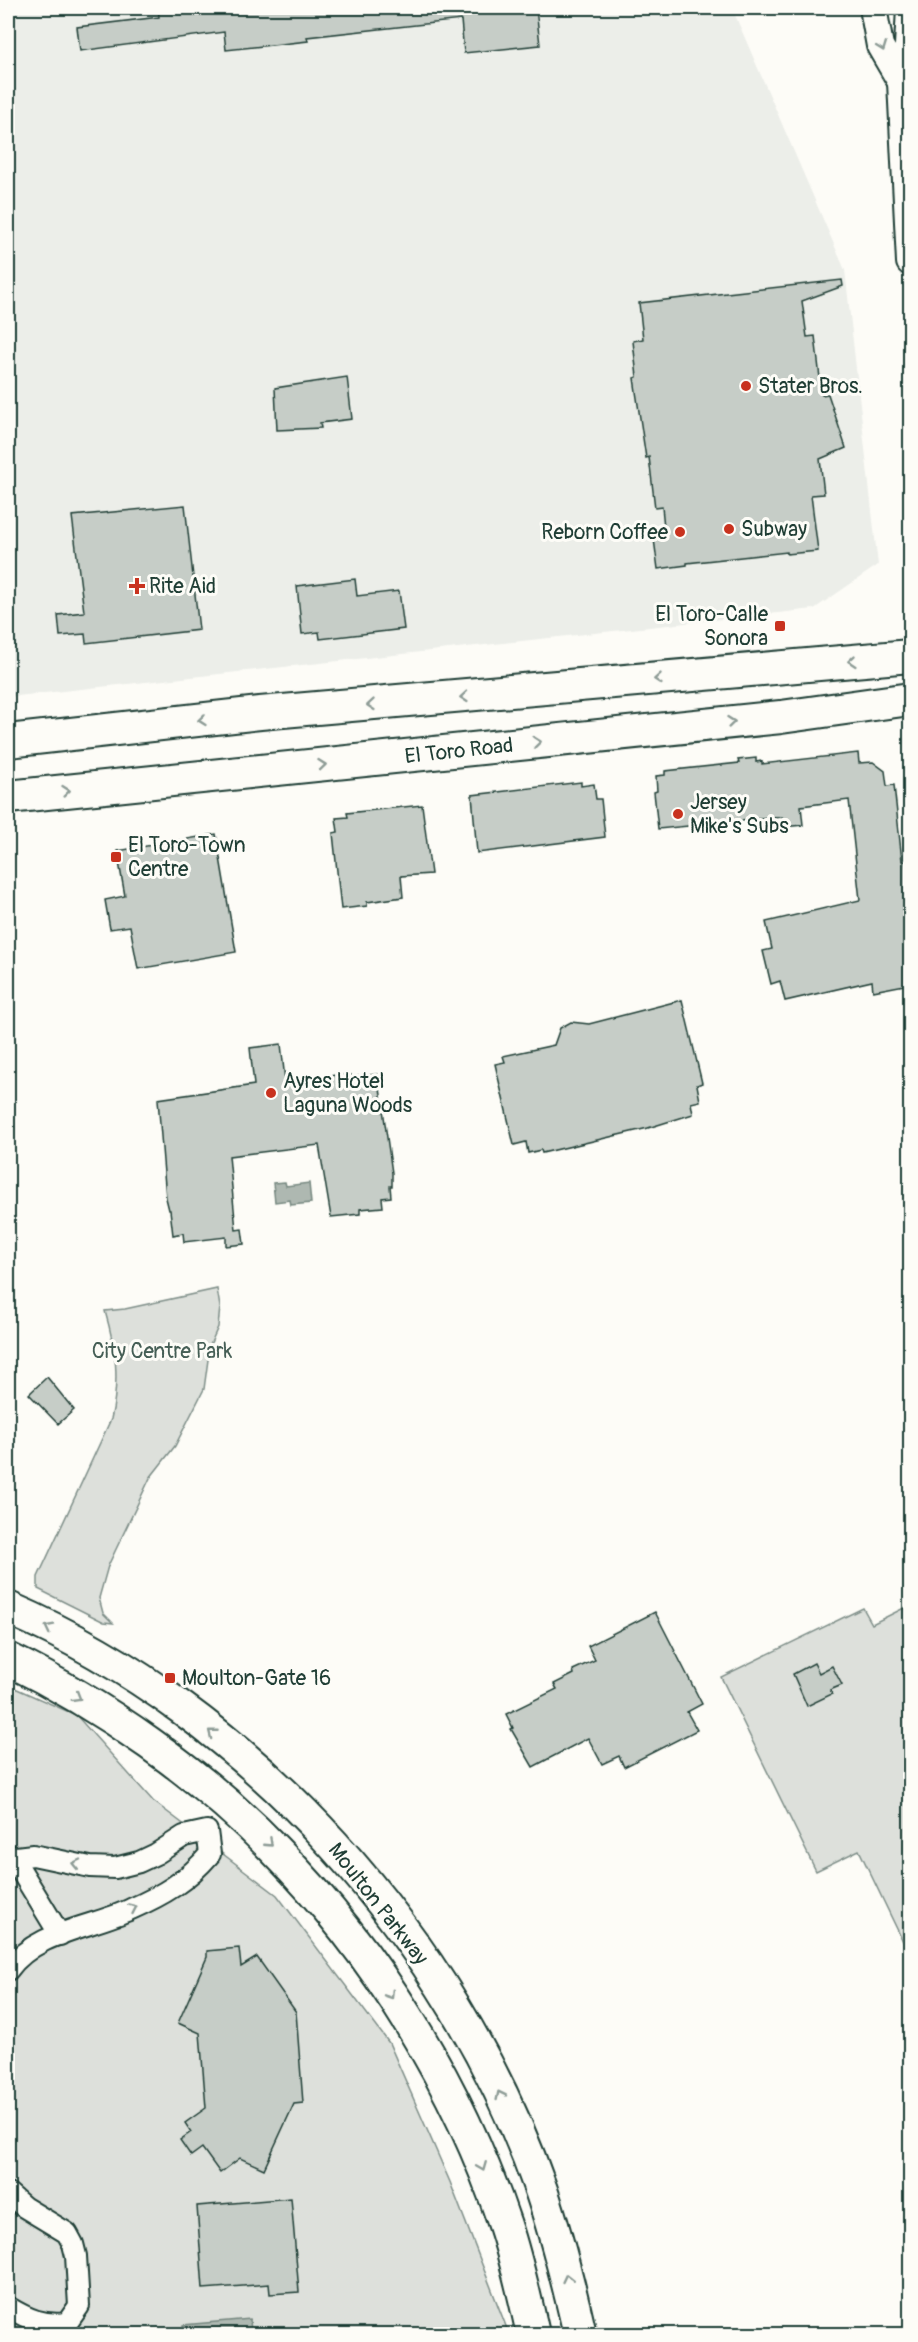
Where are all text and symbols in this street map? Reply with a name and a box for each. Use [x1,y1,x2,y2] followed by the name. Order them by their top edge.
[875,41,888,51] one-way arrow
[758,373,863,400] place label: Stater Bros.
[739,379,753,393] marker: Stater Bros.
[741,516,807,543] place label: Subway
[541,519,669,546] place label: Reborn Coffee
[722,522,736,536] marker: Subway
[673,525,687,539] marker: Reborn Coffee
[149,573,216,600] place label: Rite Aid
[130,579,144,593] marker: Rite Aid
[655,601,769,652] place label: El Toro-Calle Sonora
[773,619,787,633] marker: El Toro-Calle Sonora
[848,654,857,667] one-way arrow
[653,672,663,685] one-way arrow
[459,690,468,703] one-way arrow
[366,698,375,711] one-way arrow
[198,713,207,726] one-way arrow
[727,716,736,729] one-way arrow
[403,732,515,770] street label: El Toro Road
[533,737,542,749] one-way arrow
[318,759,327,772] one-way arrow
[61,785,70,797] one-way arrow
[690,789,789,840] place label: Jersey Mike's Subs
[671,807,685,821] marker: Jersey Mike's Subs
[128,832,246,883] place label: El Toro-Town Centre
[109,850,123,864] marker: El Toro-Town Centre
[283,1068,413,1119] place label: Ayres Hotel Laguna Woods
[264,1086,278,1100] marker: Ayres Hotel Laguna Woods
[92,1338,232,1365] park label: City Centre Park
[44,1623,55,1635] one-way arrow
[182,1665,331,1692] place label: Moulton-Gate 16
[163,1671,177,1685] marker: Moulton-Gate 16
[71,1690,81,1701] one-way arrow
[208,1730,219,1741] one-way arrow
[261,1836,272,1847] one-way arrow
[322,1838,434,1970] street label: Moulton Parkway
[72,1859,82,1872] one-way arrow
[127,1903,138,1915] one-way arrow
[383,1989,394,2000] one-way arrow
[496,2090,507,2101] one-way arrow
[475,2161,487,2172] one-way arrow
[561,2273,574,2283] one-way arrow

